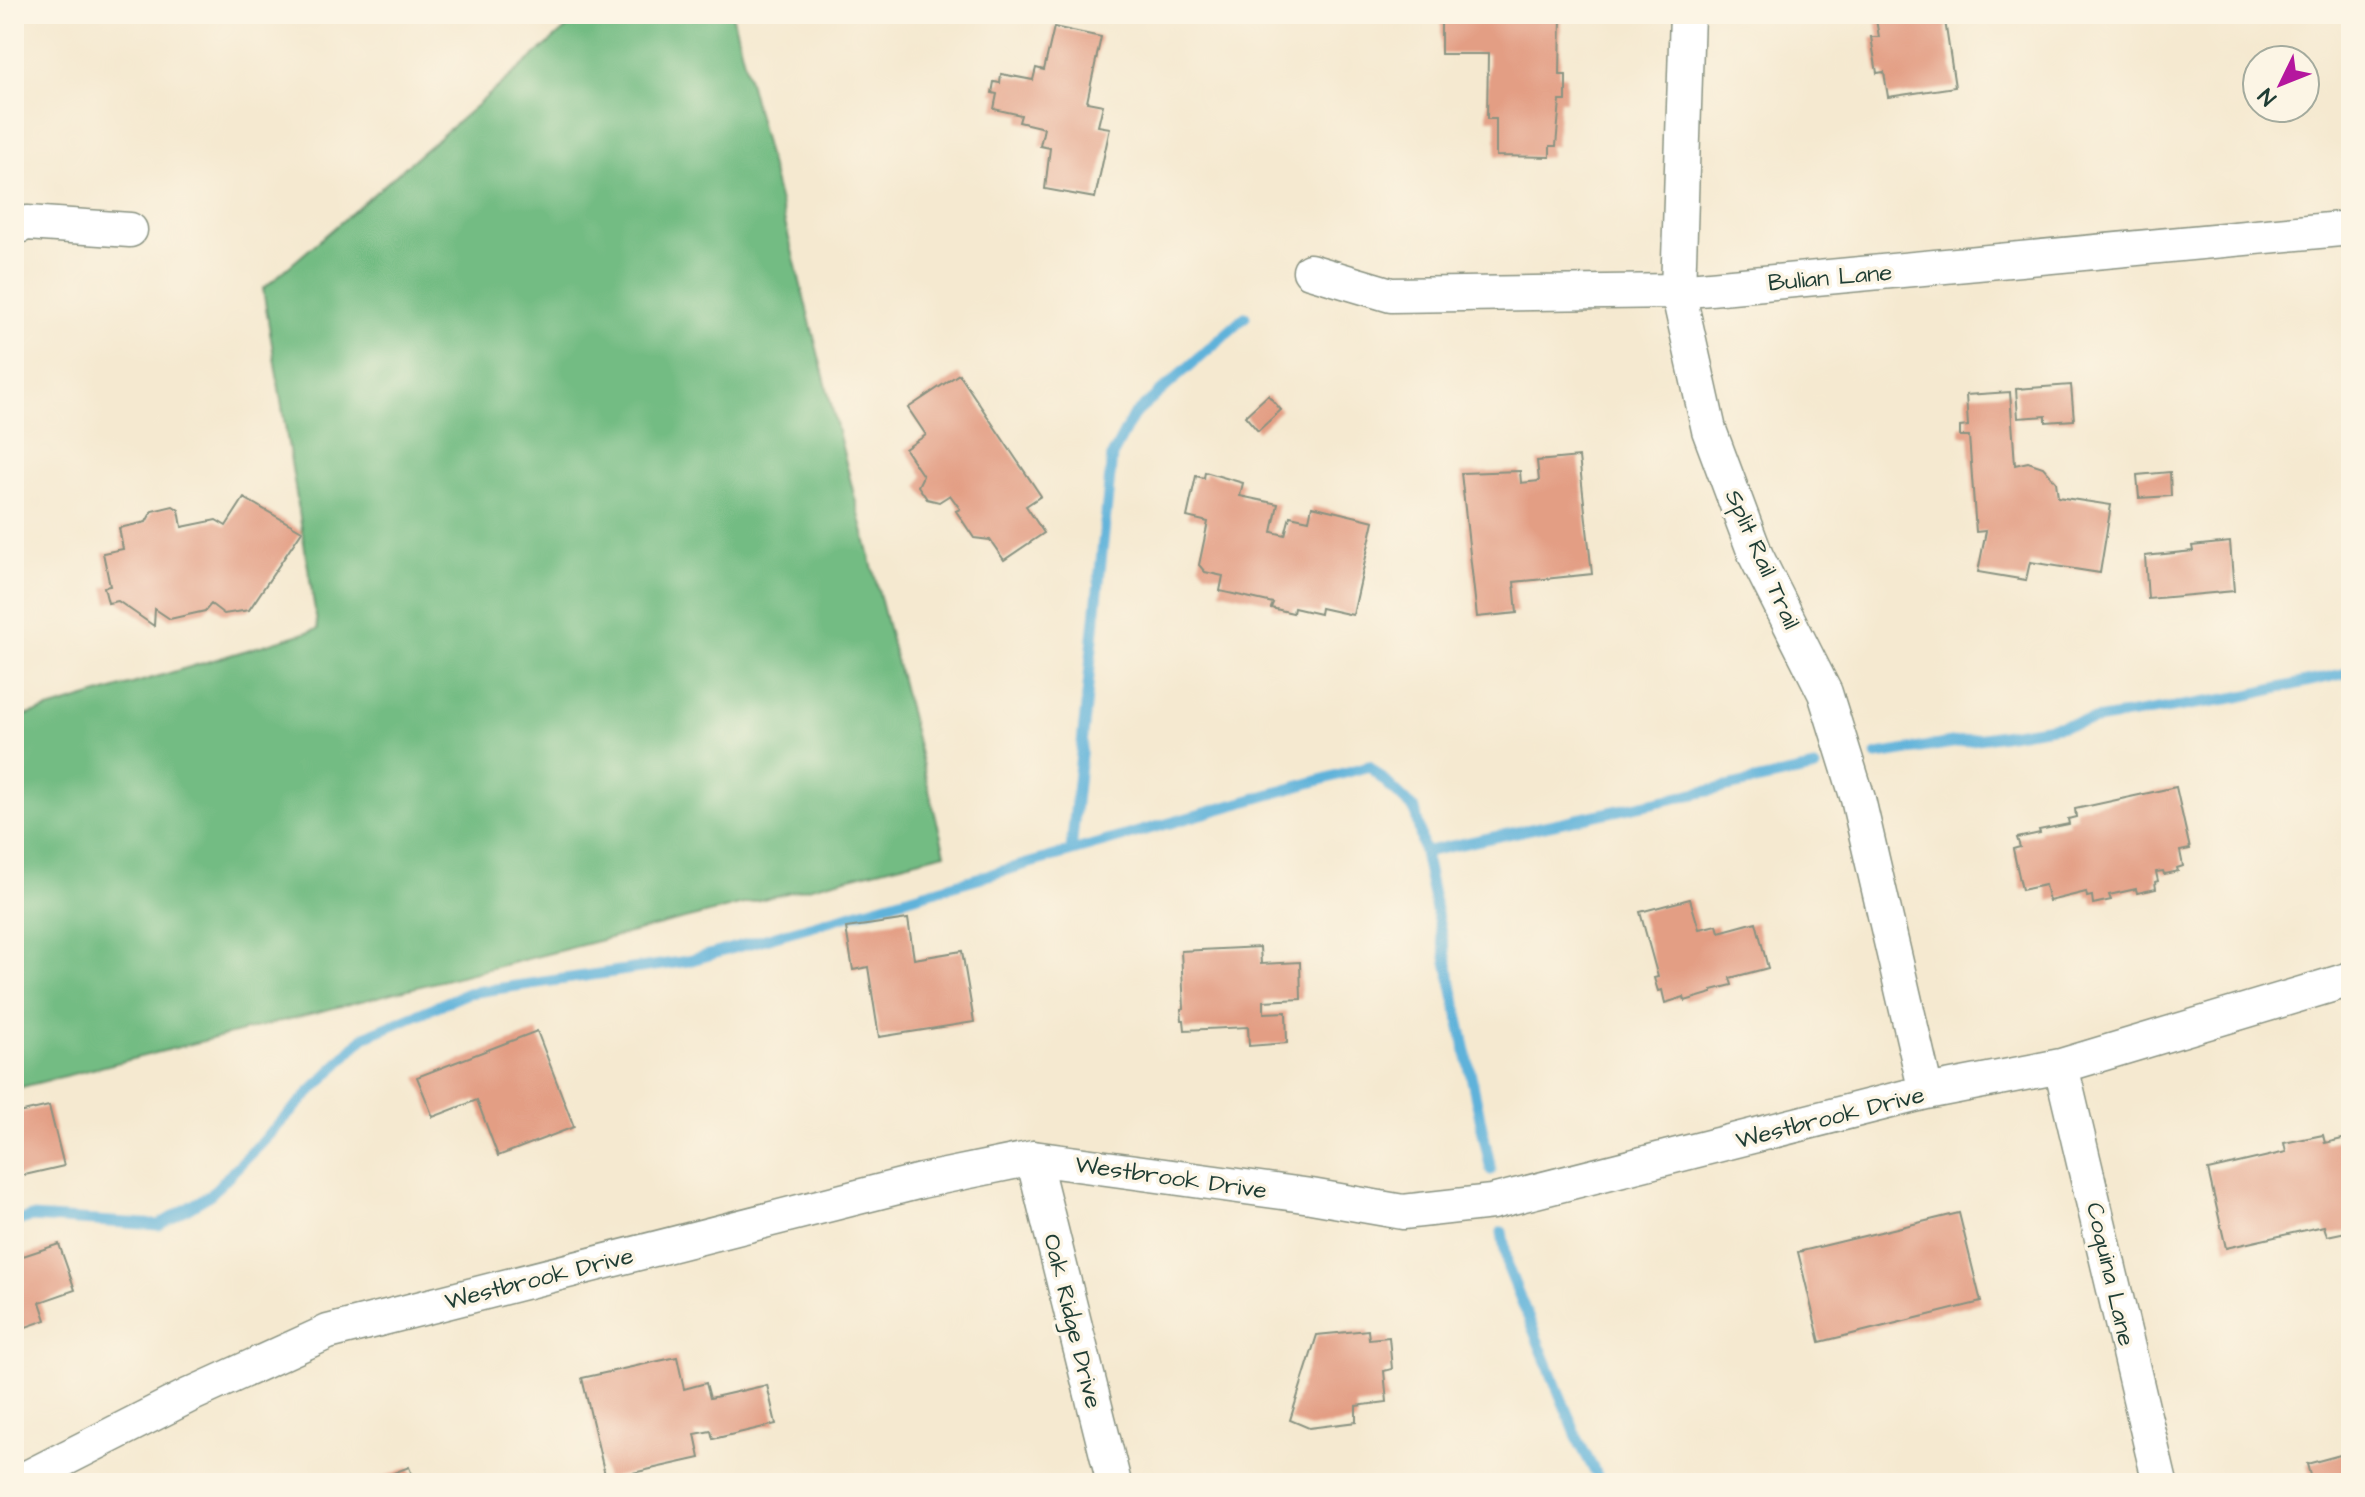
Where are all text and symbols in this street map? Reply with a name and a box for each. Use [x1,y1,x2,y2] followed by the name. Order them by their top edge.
[2241,44,2321,124] north arrow
[2251,81,2284,112] text: N
[1767,256,1893,300] street label: Bulian Lane
[1716,484,1808,635] street label: Split Rail Trail
[1732,1078,1928,1158] street label: Westbrook Drive
[1073,1148,1269,1208] street label: Westbrook Drive
[2077,1199,2143,1349] street label: Coquina Lane
[1033,1231,1110,1412] street label: Oak Ridge Drive
[441,1239,637,1319] street label: Westbrook Drive

